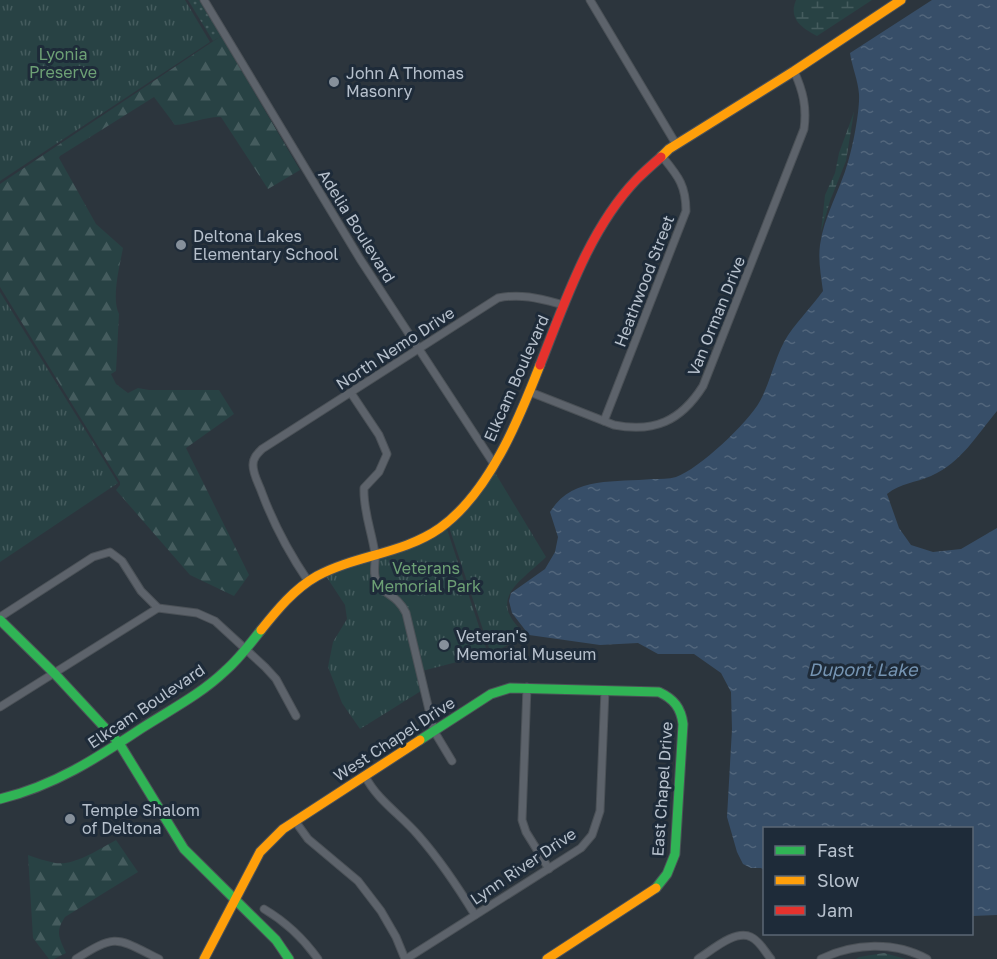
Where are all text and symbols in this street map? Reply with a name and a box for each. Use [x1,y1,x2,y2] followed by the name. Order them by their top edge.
[29,44,97,82] park label: Lyonia Preserve
[346,63,464,101] place label: John A Thomas Masonry
[327,75,341,89] marker: John A Thomas Masonry
[314,166,400,286] street label: Adelia Boulevard
[610,212,678,350] street label: Heathwood Street
[193,226,338,264] place label: Deltona Lakes Elementary School
[174,238,188,252] marker: Deltona Lakes Elementary School
[683,253,749,379] street label: Van Orman Drive
[332,302,458,394] street label: North Nemo Drive
[479,311,553,445] street label: Elkcam Boulevard
[371,558,481,596] park label: Veterans Memorial Park
[456,626,597,664] place label: Veteran's Memorial Museum
[437,638,451,652] marker: Veteran's Memorial Museum
[809,658,919,680] water label: Dupont Lake
[84,659,208,753] street label: Elkcam Boulevard
[330,692,458,786] street label: West Chapel Drive
[647,721,677,857] street label: East Chapel Drive
[82,800,200,838] place label: Temple Shalom of Deltona
[63,812,77,826] marker: Temple Shalom of Deltona
[466,823,580,909] street label: Lynn River Drive
[763,827,973,935] legend
[817,839,854,861] text: Fast
[817,869,860,891] text: Slow
[817,899,853,921] text: Jam

